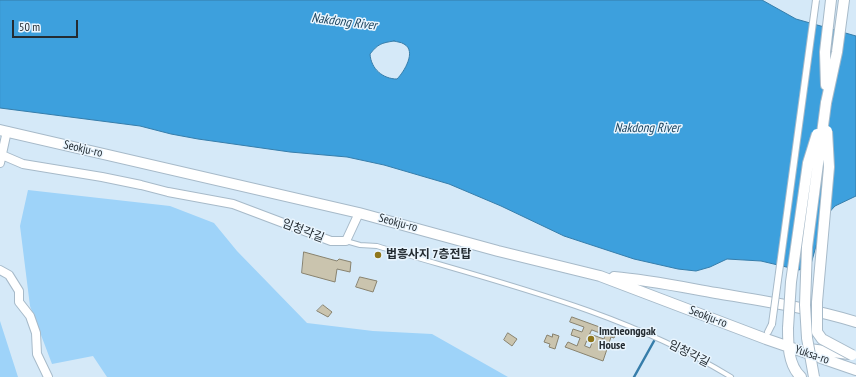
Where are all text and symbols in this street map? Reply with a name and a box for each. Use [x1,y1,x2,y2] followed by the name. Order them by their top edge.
[310,10,378,34] water label: Nakdong River
[14,12,80,38] scale bar
[19,19,40,34] text: 50 m
[614,120,680,136] water label: Nakdong River
[62,138,104,160] street label: Seokju-ro
[377,211,419,235] street label: Seokju-ro
[280,216,326,246] street label: 임청각길
[386,248,471,262] place label: 법흥사지 7층전탑
[373,250,383,260] marker: 법흥사지 7층전탑
[687,303,729,331] street label: Seokju-ro
[599,325,656,353] place label: Imcheonggak House
[586,334,596,344] marker: Imcheonggak House
[666,338,712,370] street label: 임청각길
[793,342,831,368] street label: Yuksa-ro

